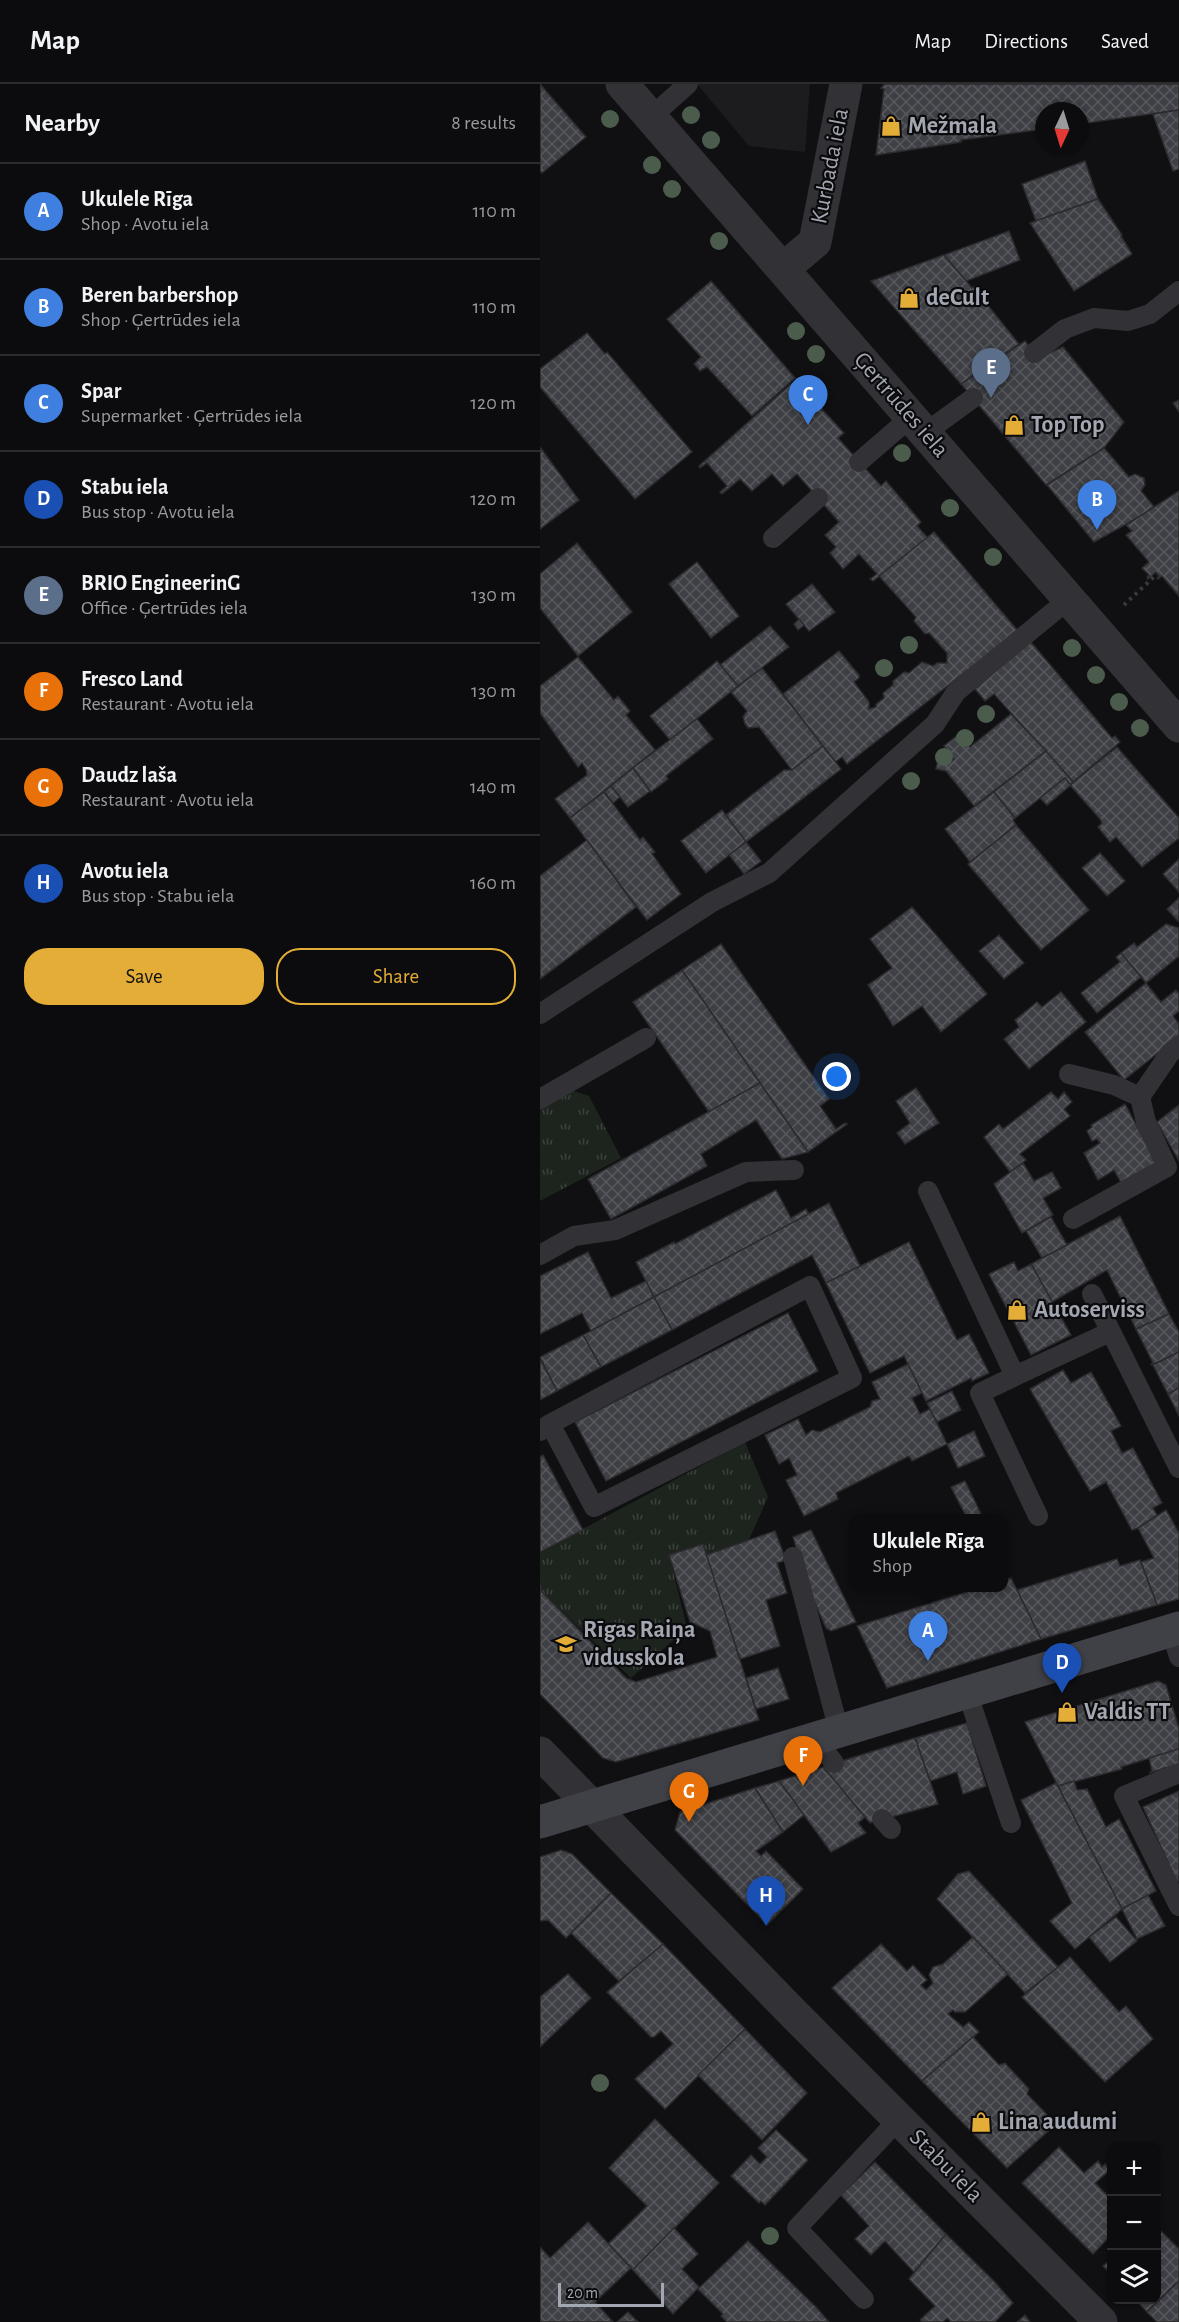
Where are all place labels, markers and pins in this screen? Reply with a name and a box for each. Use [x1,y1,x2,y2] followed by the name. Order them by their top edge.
[879,114,903,138] shop icon: Mežmala
[908,114,997,138] place label: Mežmala
[897,286,921,310] shop icon: deCult
[926,286,989,310] place label: deCult
[972,348,1010,398] pin: E
[788,376,828,425] pin: C
[1002,413,1026,437] shop icon: Top Top
[1031,413,1104,437] place label: Top Top
[1078,480,1116,530] pin: B
[1005,1298,1029,1322] shop icon: Autoserviss
[1034,1298,1145,1322] place label: Autoserviss
[908,1612,948,1661] pin: A
[583,1618,695,1670] place label: Rīgas Raiņa vidusskola
[554,1632,578,1656] school or university icon: Rīgas Raiņa vidusskola
[1042,1644,1082,1693] pin: D
[1055,1700,1079,1724] shop icon: Valdis TT
[1084,1700,1170,1724] place label: Valdis TT
[784,1736,822,1786] pin: F
[670,1772,708,1822] pin: G
[746,1876,786,1926] pin: H
[969,2110,993,2134] shop icon: Lina audumi
[998,2110,1117,2134] place label: Lina audumi

